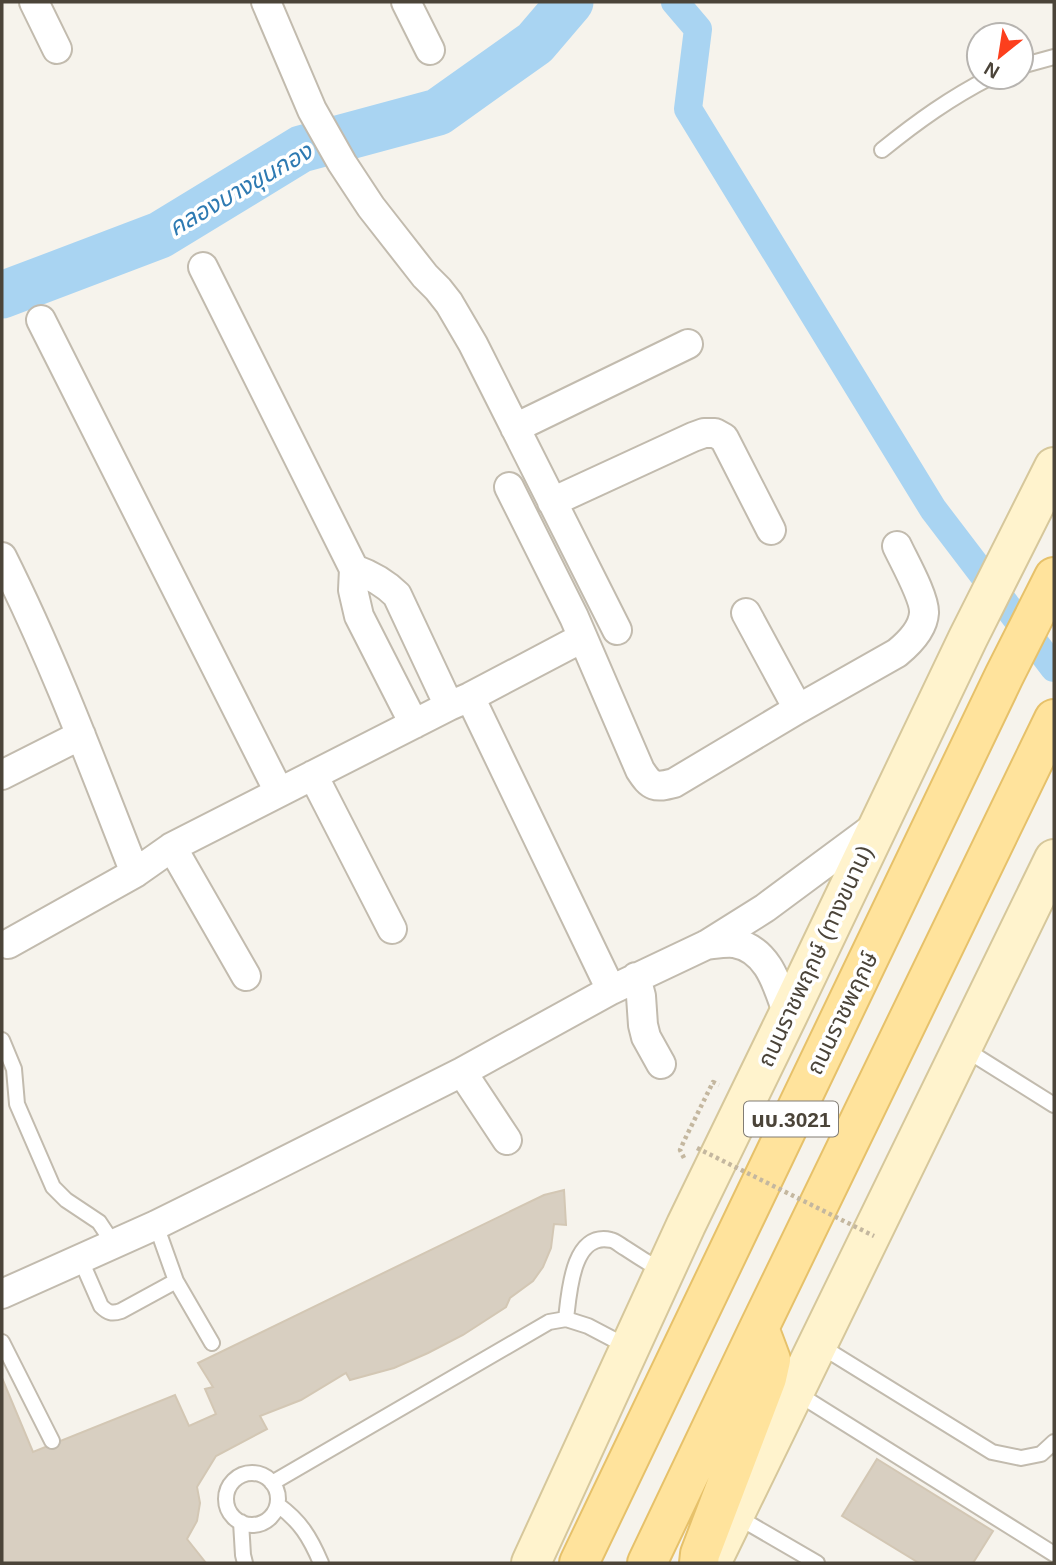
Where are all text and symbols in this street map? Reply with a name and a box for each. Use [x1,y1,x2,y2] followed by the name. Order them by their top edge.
[965,21,1035,91] north arrow
[981,58,1003,83] text: N
[163,136,318,243] water label: คลองบางขุนกอง
[752,841,878,1071] street label: ถนนราชพฤกษ์ (ทางขนาน)
[800,947,884,1079] street label: ถนนราชพฤกษ์
[744,1102,838,1136] road number: นบ.3021

